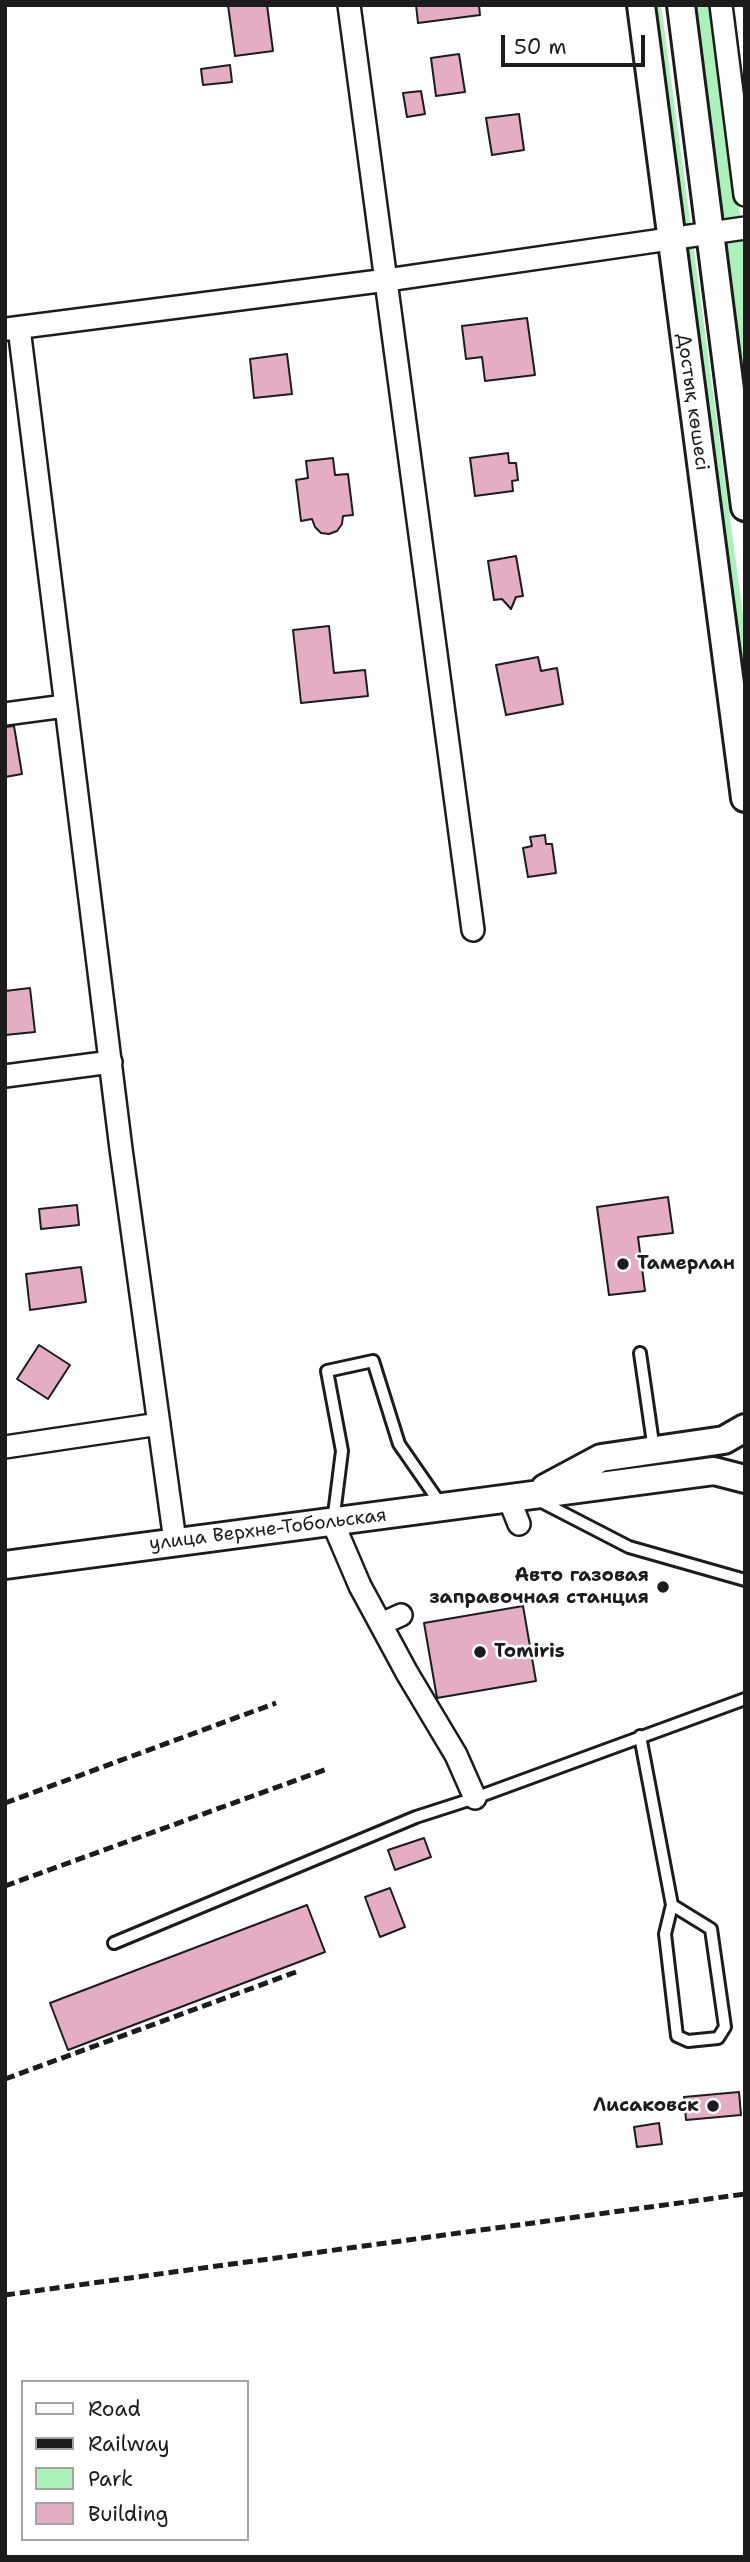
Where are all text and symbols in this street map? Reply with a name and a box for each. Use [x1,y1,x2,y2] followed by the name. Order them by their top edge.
[505,21,648,65] scale bar
[514,33,567,61] text: 50 m
[671,332,713,472] street label: Достық көшесі
[637,1253,735,1275] place label: Тамерлан
[615,1256,631,1272] marker: Тамерлан
[148,1504,388,1556] street label: улица Верхне-Тобольская
[429,1565,649,1609] place label: Авто газовая заправочная станция
[655,1579,671,1595] marker: Авто газовая заправочная станция
[494,1641,565,1663] place label: Tomiris
[472,1644,488,1660] marker: Tomiris
[593,2095,699,2117] place label: Лисаковск
[705,2098,721,2114] marker: Лисаковск
[21,2380,248,2541] legend
[88,2395,141,2423] text: Road
[88,2430,170,2458] text: Railway
[88,2465,133,2493] text: Park
[88,2500,168,2528] text: Building

